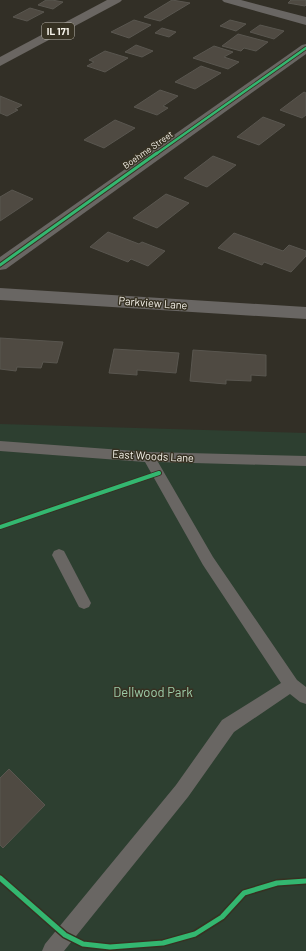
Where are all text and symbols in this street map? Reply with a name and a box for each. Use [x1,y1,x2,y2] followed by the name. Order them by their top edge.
[42,23,74,39] road number: IL 171
[120,128,175,171] street label: Boehme Street
[118,294,188,311] street label: Parkview Lane
[112,447,194,464] street label: East Woods Lane
[113,684,193,700] park label: Dellwood Park

